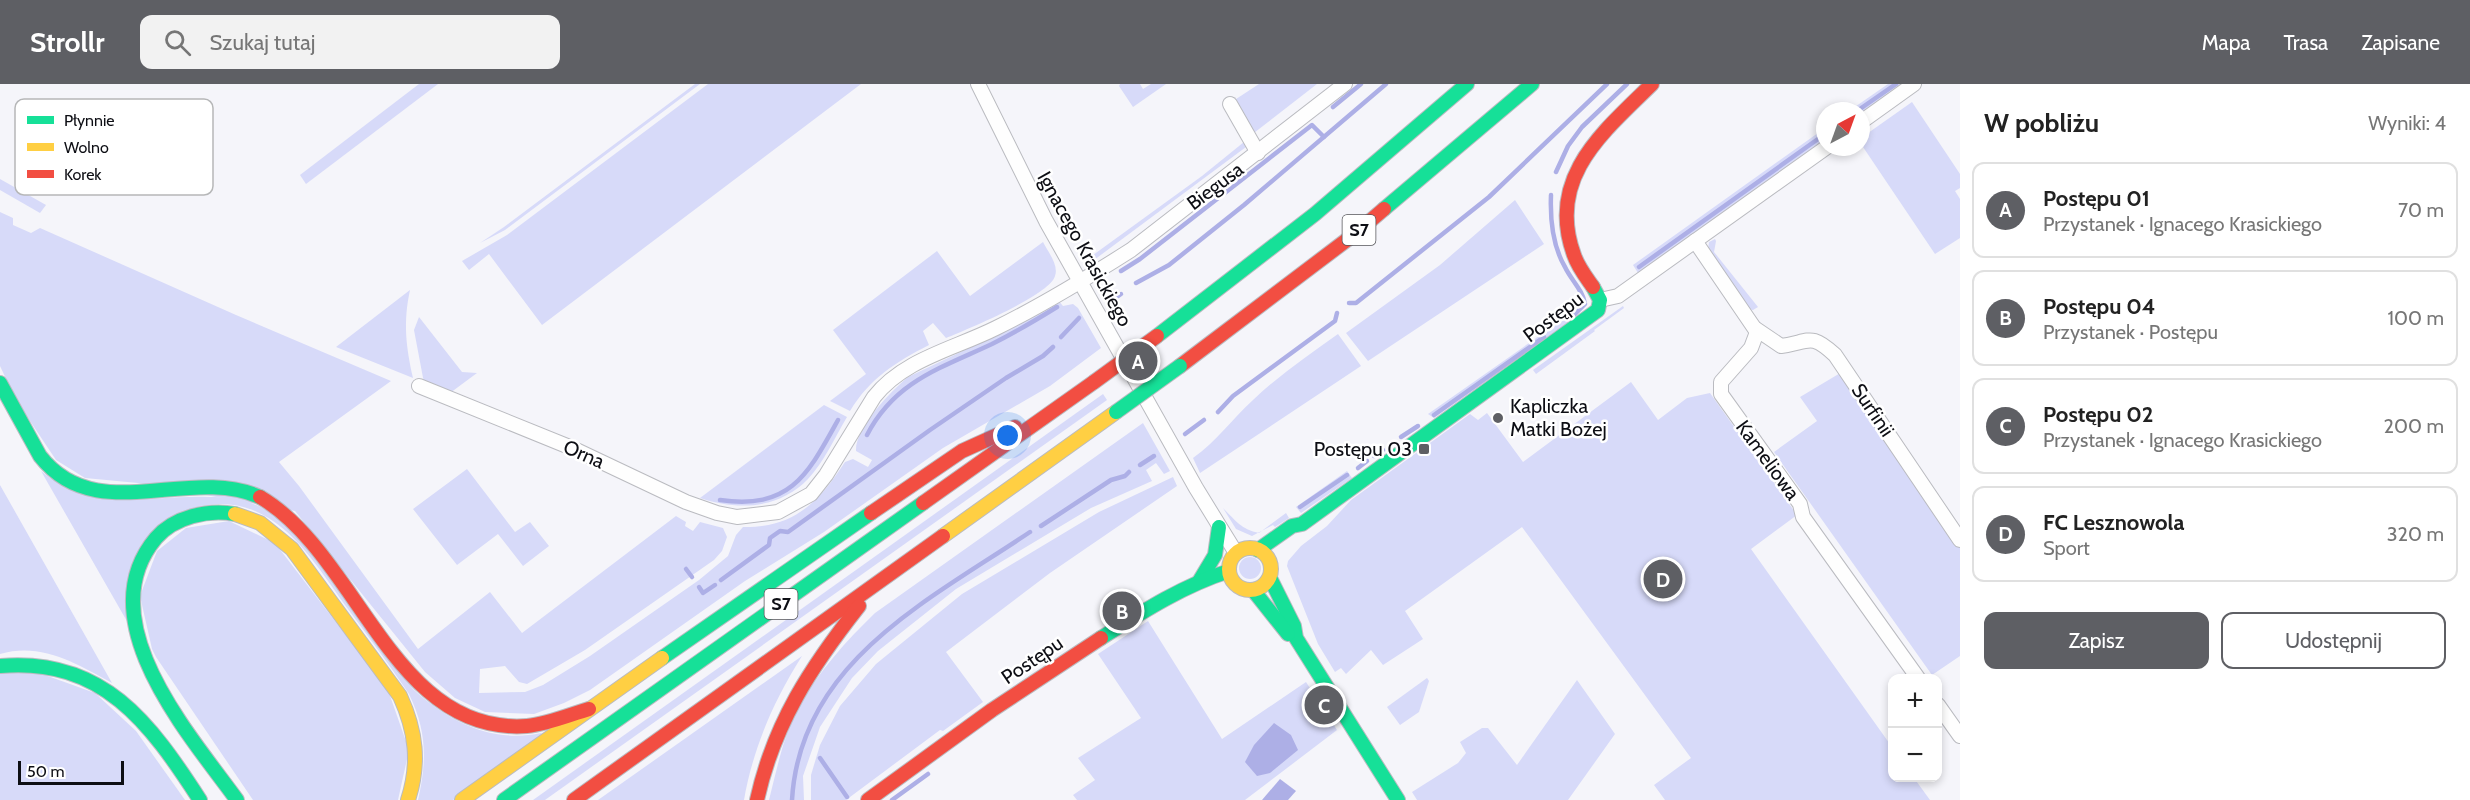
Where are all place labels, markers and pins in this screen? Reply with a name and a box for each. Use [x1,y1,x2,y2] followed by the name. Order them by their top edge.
[1118,338,1158,384] pin: A
[1510,394,1607,441] place label: Kapliczka Matki Bożej
[1491,411,1505,425] marker: Kapliczka Matki Bożej
[1314,437,1412,461] place label: Postępu 03
[1417,442,1431,456] marker: Postępu 03
[1644,556,1682,602] pin: D
[1102,588,1142,634] pin: B
[1304,682,1344,728] pin: C

